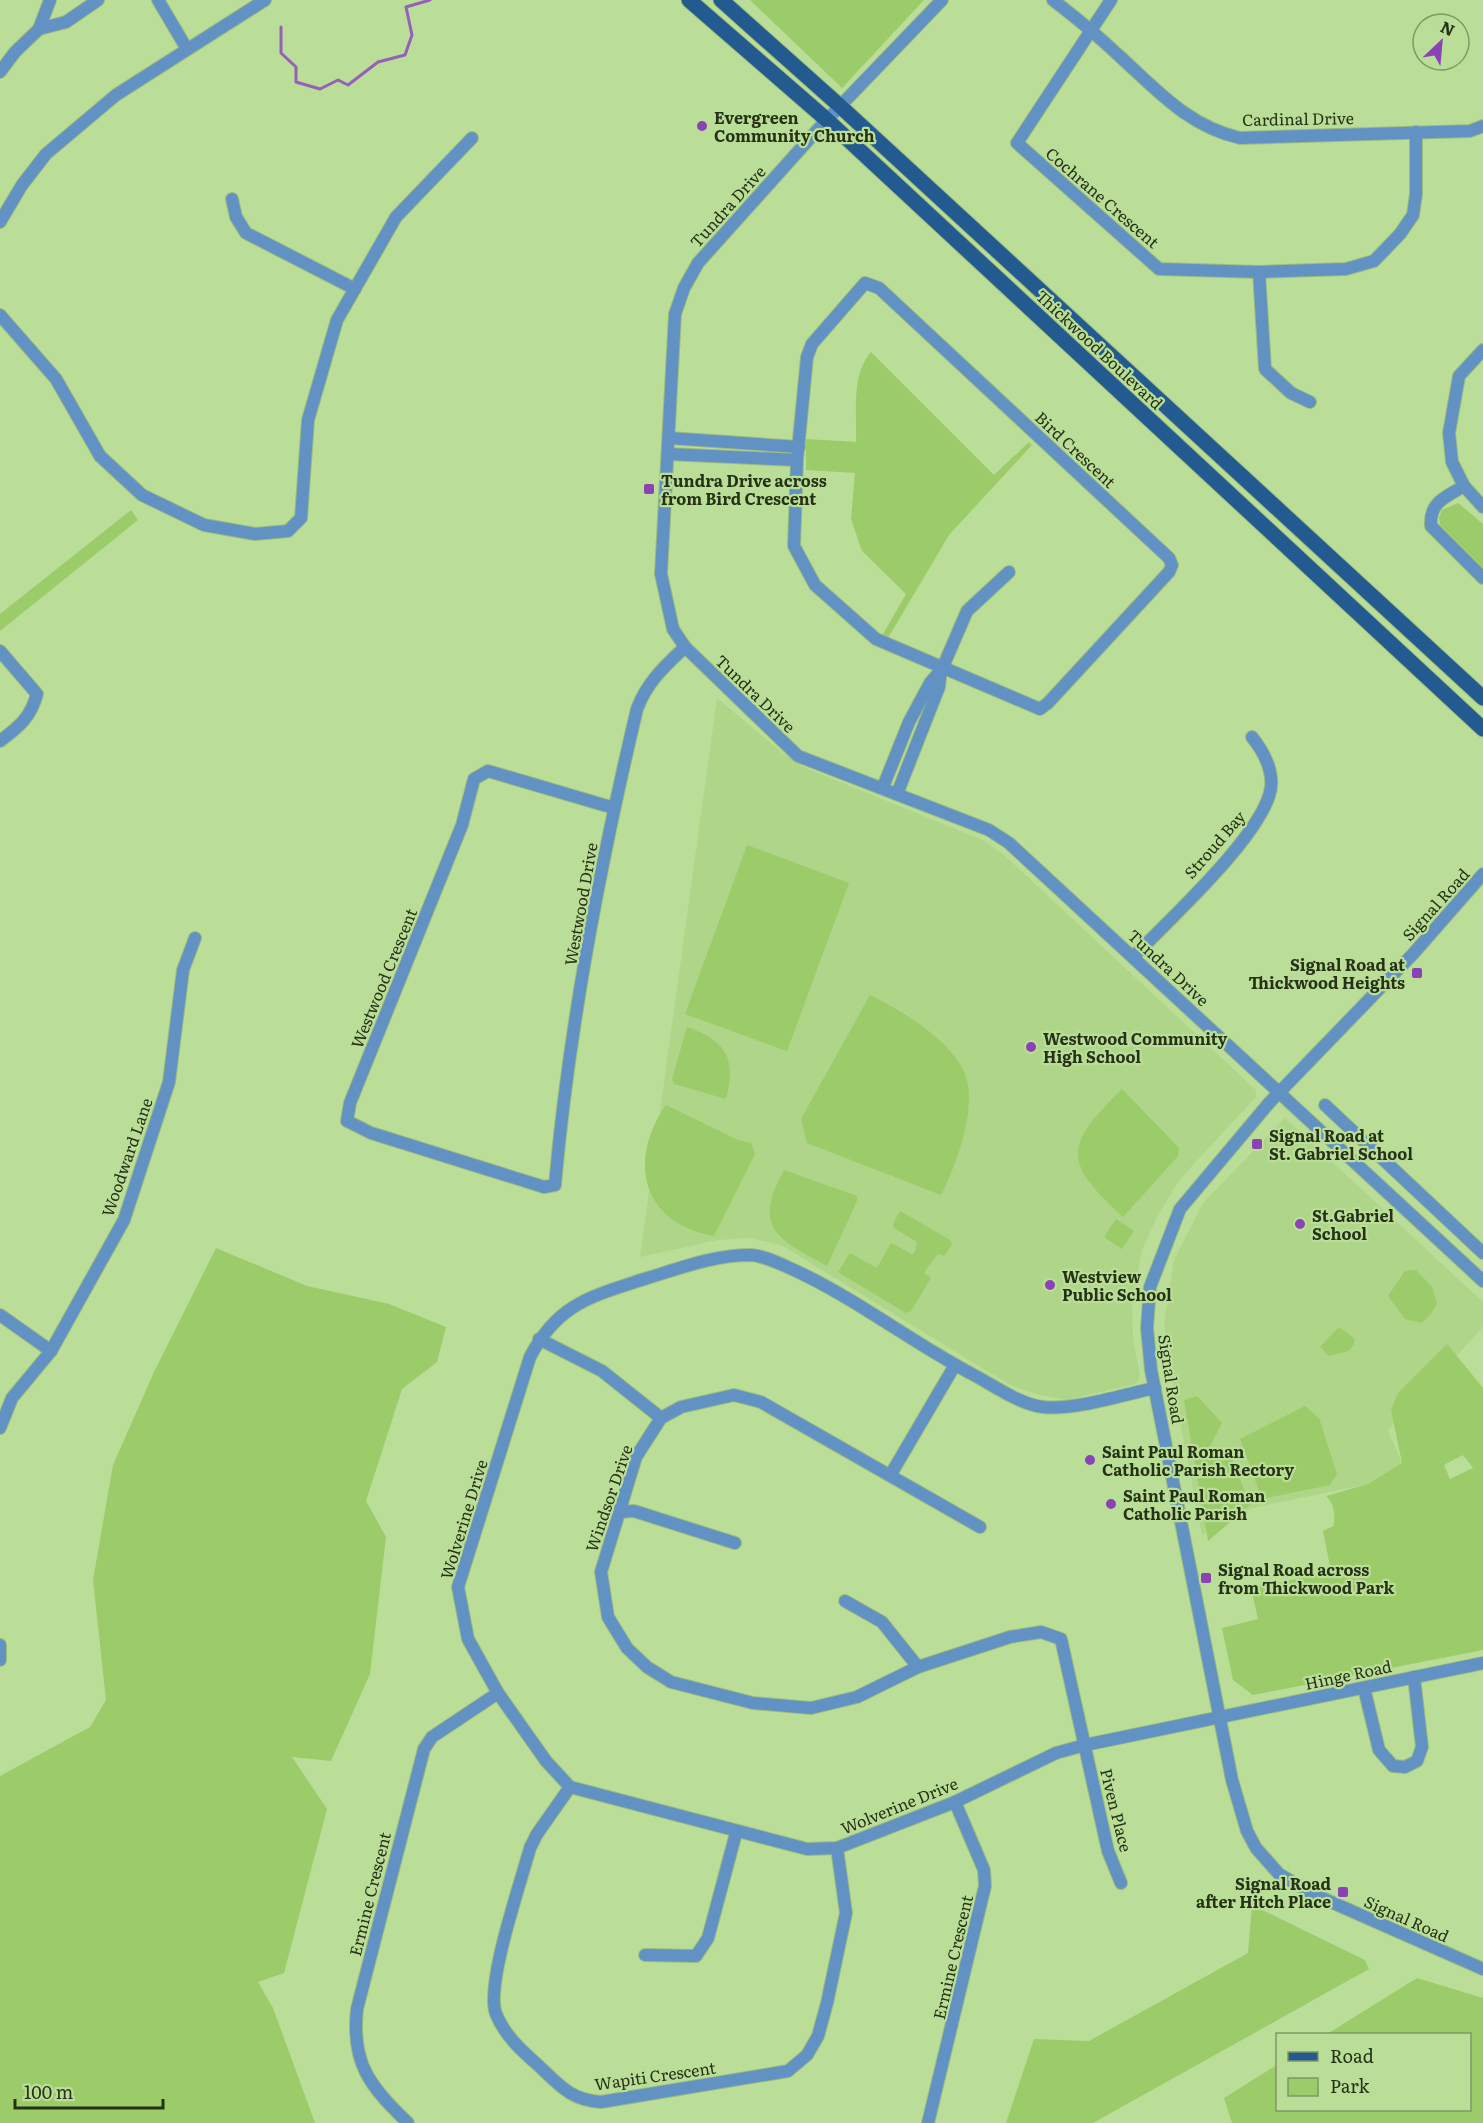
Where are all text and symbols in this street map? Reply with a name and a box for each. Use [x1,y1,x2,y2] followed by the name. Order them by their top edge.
[1411,12,1471,72] north arrow
[1437,14,1459,41] text: N
[714,105,875,147] place label: Evergreen Community Church
[1242,105,1354,131] street label: Cardinal Drive
[695,119,709,133] marker: Evergreen Community Church
[1041,141,1165,253] street label: Cochrane Crescent
[684,160,770,252] street label: Tundra Drive
[1031,284,1169,414] street label: Thickwood Boulevard
[1030,405,1122,493] street label: Bird Crescent
[661,468,827,510] place label: Tundra Drive across from Bird Crescent
[642,482,656,496] marker: Tundra Drive across from Bird Crescent
[711,649,801,737] street label: Tundra Drive
[1178,804,1251,883] street label: Stroud Bay
[557,841,603,967] street label: Westwood Drive
[1396,862,1474,946] street label: Signal Road
[344,904,422,1052] street label: Westwood Crescent
[1123,923,1215,1011] street label: Tundra Drive
[1249,952,1405,994] place label: Signal Road at Thickwood Heights
[1410,966,1424,980] marker: Signal Road at Thickwood Heights
[1043,1026,1228,1068] place label: Westwood Community High School
[1024,1040,1038,1054] marker: Westwood Community High School
[94,1094,158,1220] street label: Woodward Lane
[1269,1123,1413,1165] place label: Signal Road at St. Gabriel School
[1250,1137,1264,1151] marker: Signal Road at St. Gabriel School
[1312,1203,1394,1245] place label: St.Gabriel School
[1293,1217,1307,1231] marker: St.Gabriel School
[1062,1264,1172,1306] place label: Westview Public School
[1043,1278,1057,1292] marker: Westview Public School
[1153,1332,1191,1426] street label: Signal Road
[1102,1439,1294,1481] place label: Saint Paul Roman Catholic Parish Rectory
[578,1441,638,1555] street label: Windsor Drive
[1083,1453,1097,1467] marker: Saint Paul Roman Catholic Parish Rectory
[433,1456,493,1582] street label: Wolverine Drive
[1123,1483,1265,1525] place label: Saint Paul Roman Catholic Parish
[1104,1497,1118,1511] marker: Saint Paul Roman Catholic Parish
[1218,1557,1394,1599] place label: Signal Road across from Thickwood Park
[1199,1571,1213,1585] marker: Signal Road across from Thickwood Park
[1302,1653,1394,1695] street label: Hinge Road
[1095,1766,1139,1854] street label: Piven Place
[837,1771,961,1839] street label: Wolverine Drive
[342,1829,396,1959] street label: Ermine Crescent
[1196,1871,1331,1913] place label: Signal Road after Hitch Place
[1336,1885,1350,1899] marker: Signal Road after Hitch Place
[1361,1889,1453,1947] street label: Signal Road
[926,1892,978,2022] street label: Ermine Crescent
[1276,2033,1471,2111] legend
[1330,2042,1374,2069] text: Road
[593,2055,718,2095] street label: Wapiti Crescent
[15,2072,164,2110] scale bar
[1330,2072,1371,2099] text: Park
[24,2078,73,2105] text: 100 m

